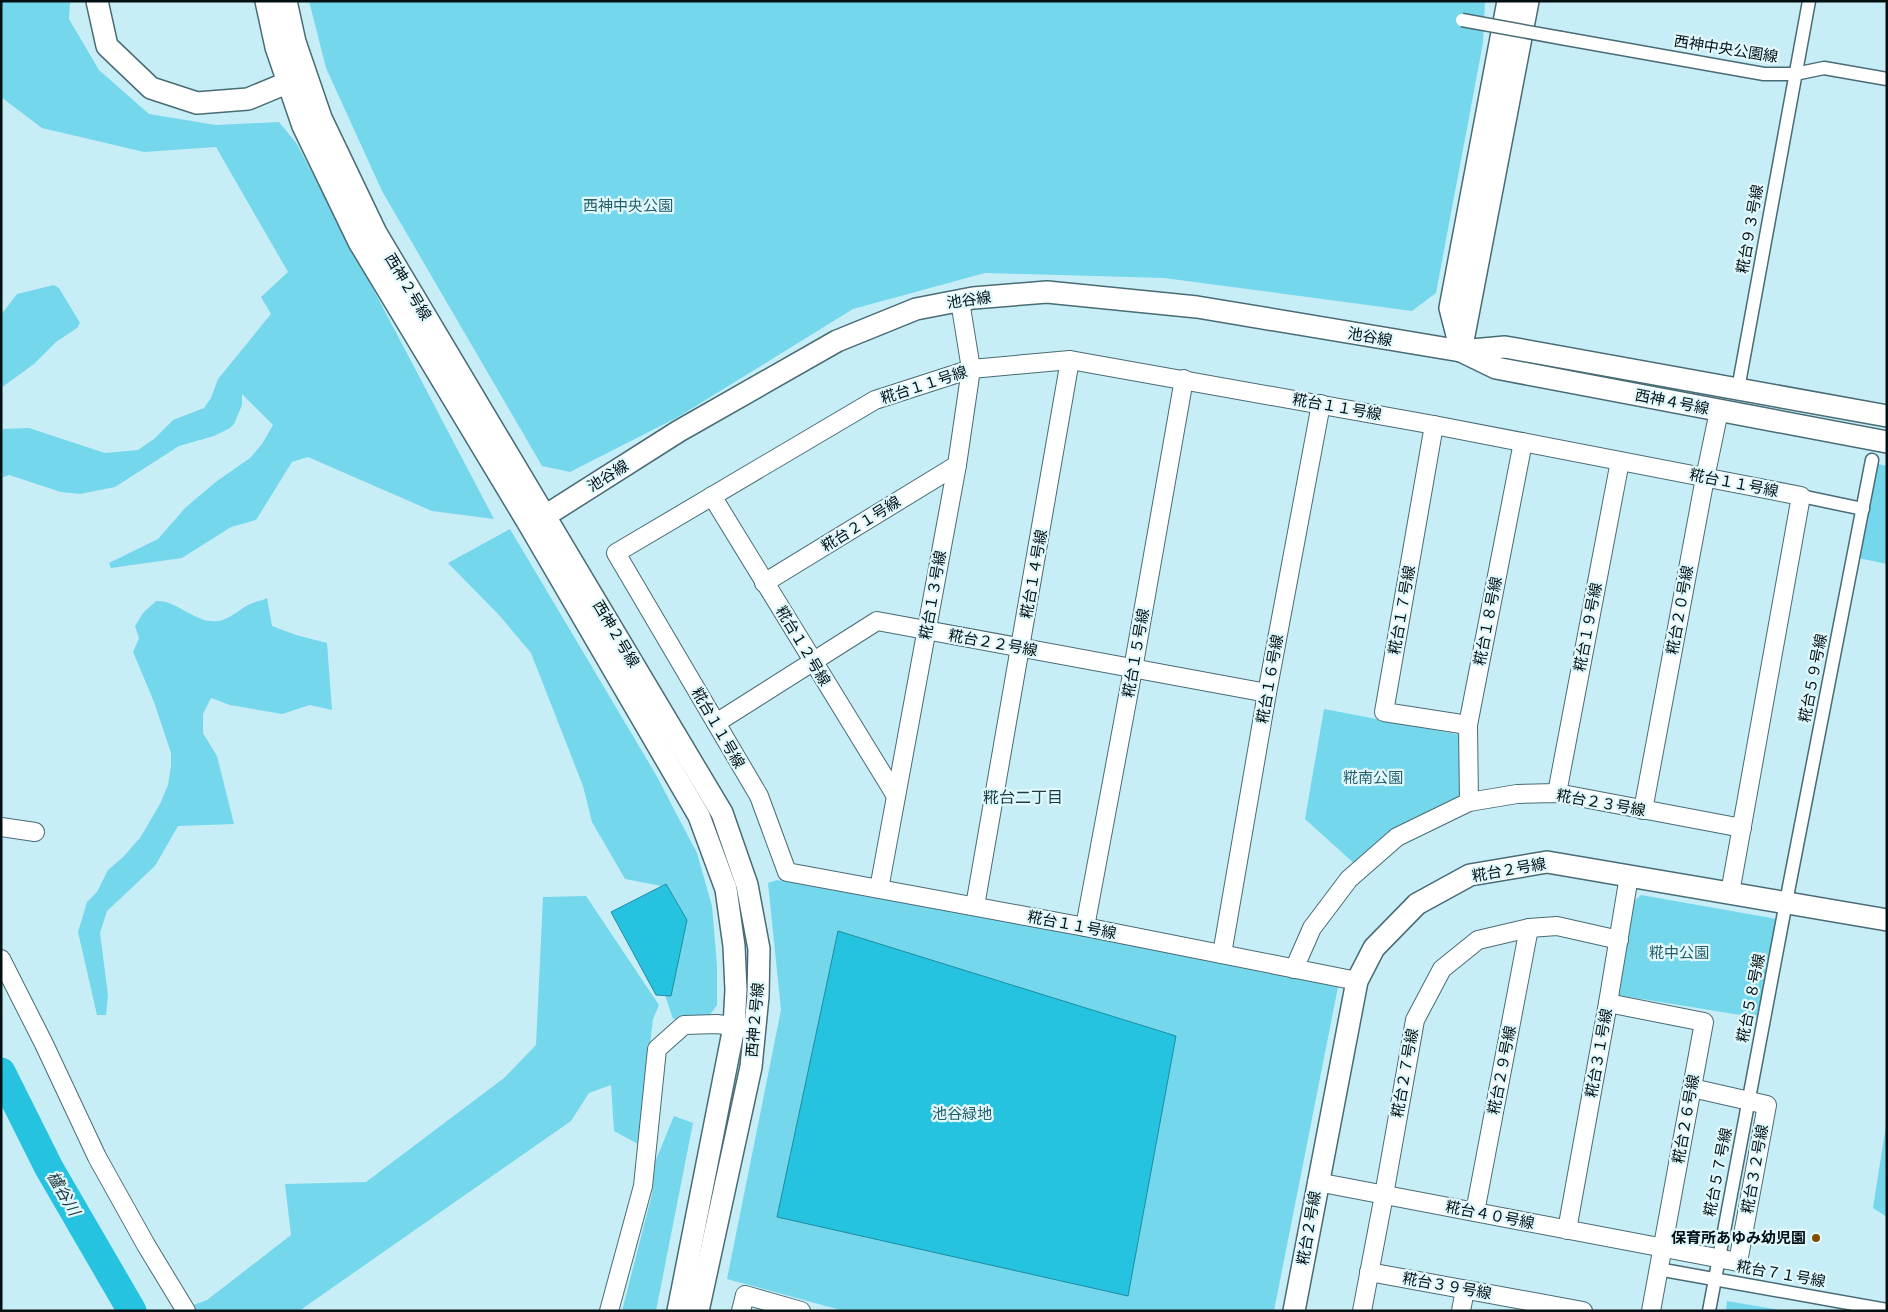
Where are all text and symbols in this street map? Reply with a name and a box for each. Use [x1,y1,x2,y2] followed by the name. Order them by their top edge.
[1673,32,1779,66] street label: 西神中央公園線
[1733,183,1767,275] street label: 糀台９３号線
[583,197,673,215] park label: 西神中央公園
[381,250,435,324] street label: 西神２号線
[945,288,993,312] street label: 池谷線
[1346,324,1394,350] street label: 池谷線
[878,363,970,407] street label: 糀台１１号線
[1633,386,1711,418] street label: 西神４号線
[1291,390,1383,424] street label: 糀台１１号線
[584,456,632,496] street label: 池谷線
[1688,466,1780,500] street label: 糀台１１号線
[818,493,904,555] street label: 糀台２１号線
[1017,528,1051,620] street label: 糀台１４号線
[916,549,950,641] street label: 糀台１３号線
[1385,564,1419,656] street label: 糀台１７号線
[1663,564,1697,656] street label: 糀台２０号線
[1471,575,1505,667] street label: 糀台１８号線
[1571,581,1605,673] street label: 糀台１９号線
[589,597,643,671] street label: 西神２号線
[772,603,834,689] street label: 糀台１２号線
[1119,607,1153,699] street label: 糀台１５号線
[947,626,1039,660] street label: 糀台２２号線
[1796,632,1830,724] street label: 糀台５９号線
[1253,633,1287,725] street label: 糀台１６号線
[688,685,748,771] street label: 糀台１１号線
[1343,769,1403,787] park label: 糀南公園
[1555,786,1647,820] street label: 糀台２３号線
[983,788,1063,807] district label: 糀台二丁目
[1470,855,1548,885] street label: 糀台２号線
[1026,908,1118,942] street label: 糀台１１号線
[1649,944,1709,962] park label: 糀中公園
[1734,952,1768,1044] street label: 糀台５８号線
[743,982,767,1058] street label: 西神２号線
[1582,1007,1616,1099] street label: 糀台３１号線
[1485,1024,1519,1116] street label: 糀台２９号線
[1388,1027,1422,1119] street label: 糀台２７号線
[1669,1073,1703,1165] street label: 糀台２６号線
[932,1105,992,1123] park label: 池谷緑地
[1738,1123,1772,1215] street label: 糀台３２号線
[1701,1126,1735,1218] street label: 糀台５７号線
[43,1168,85,1221] water label: 櫨谷川
[1294,1189,1324,1267] street label: 糀台２号線
[1444,1198,1536,1232] street label: 糀台４０号線
[1671,1229,1806,1247] place label: 保育所あゆみ幼児園
[1810,1232,1822,1244] marker: 保育所あゆみ幼児園
[1735,1257,1827,1291] street label: 糀台７１号線
[1401,1269,1493,1303] street label: 糀台３９号線

